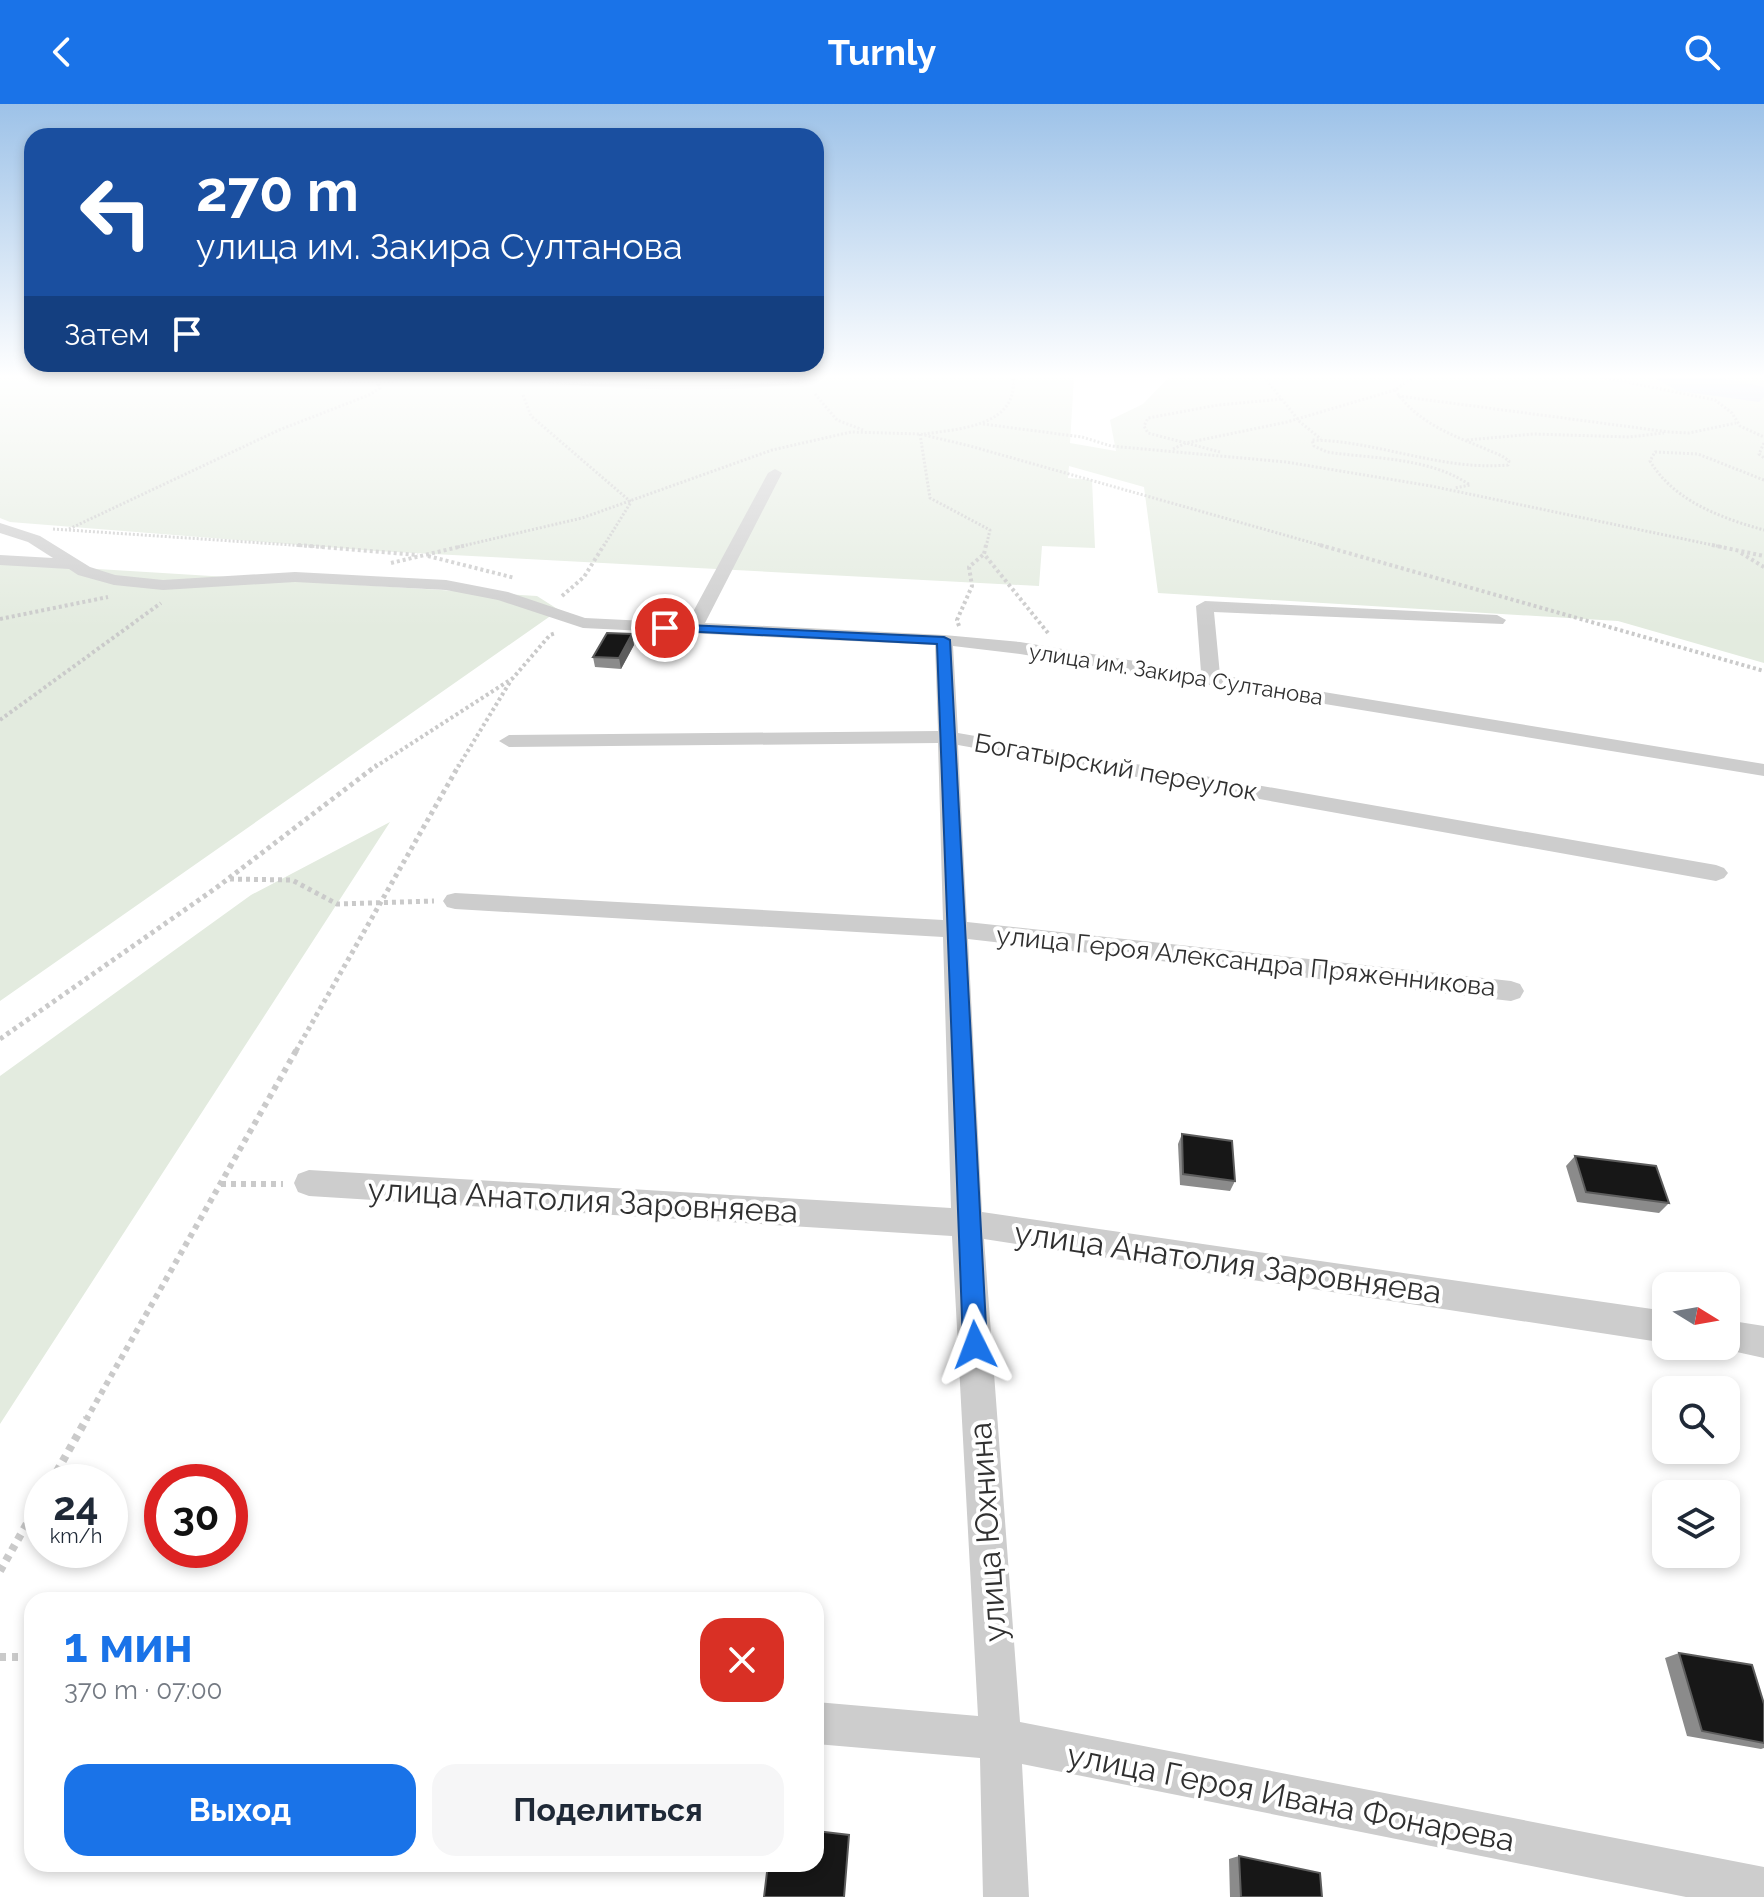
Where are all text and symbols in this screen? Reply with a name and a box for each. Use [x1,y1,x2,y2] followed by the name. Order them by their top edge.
[40,30,84,74] icon: back
[1680,30,1724,74] icon: search
[828,31,936,73] text: Turnly
[196,158,359,224] text: 270 m
[64,160,168,264] icon: left
[196,225,683,267] text: улица им. Закира Султанова
[165,312,209,356] icon: arrive
[64,317,149,352] text: Затем
[631,594,699,662] pin
[643,606,687,650] icon: arrive
[1027,638,1325,710] street label: улица им. Закира Султанова
[972,727,1260,807] street label: Богатырский переулок
[995,920,1497,1002] street label: улица Героя Александра Пряженникова
[367,1170,799,1230] street label: улица Анатолия Заровняева
[1012,1214,1444,1310] street label: улица Анатолия Заровняева
[1652,1272,1740,1360] north arrow
[1652,1272,1740,1568] map controls
[933,1303,1017,1387] position arrow
[1652,1376,1740,1464] button: search
[961,1421,1013,1643] street label: улица Юхнина
[144,1464,248,1568] speed limit sign: 30
[1652,1480,1740,1568] button: layers
[53,1482,99,1529] text: 24
[50,1524,102,1548] text: km/h
[64,1617,193,1673] text: 1 мин
[700,1618,784,1702] button: close
[64,1675,223,1705] text: 370 m · 07:00
[1064,1735,1518,1859] street label: улица Героя Ивана Фонарева
[64,1764,416,1856] button: Выход
[432,1764,784,1856] button: Поделиться

